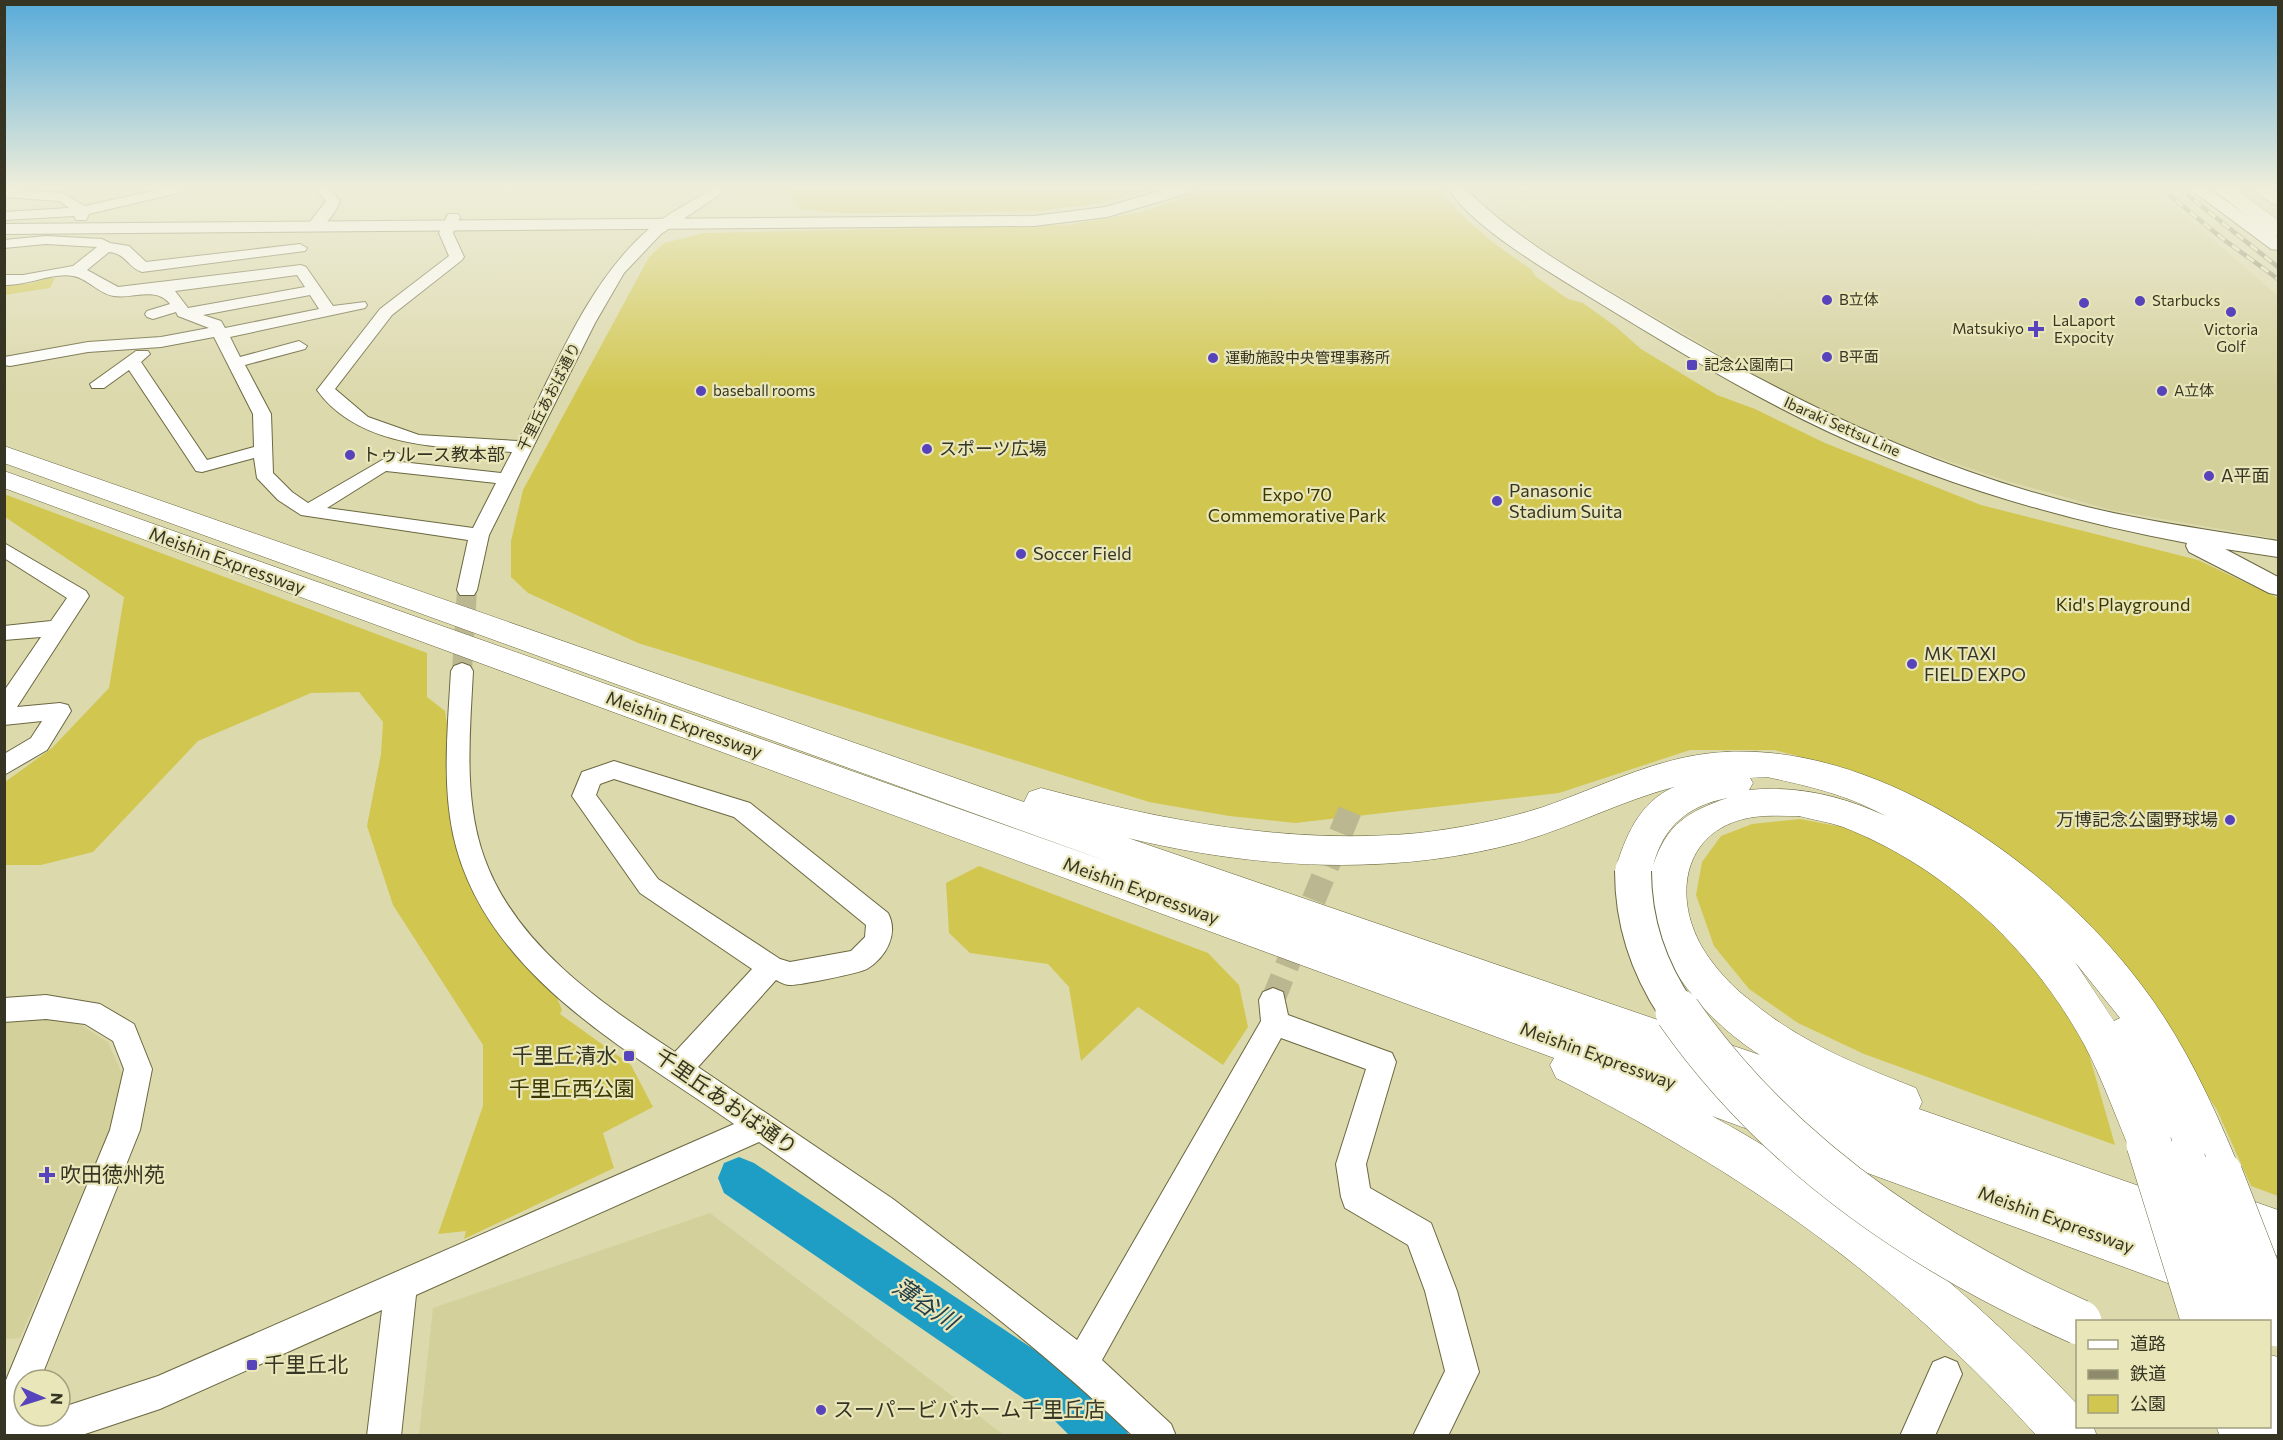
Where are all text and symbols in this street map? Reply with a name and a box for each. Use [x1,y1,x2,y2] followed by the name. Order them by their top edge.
[1839,290,1879,308] place label: B立体
[2152,291,2220,309] place label: Starbucks
[1820,293,1834,307] marker: B立体
[2133,294,2147,308] marker: Starbucks
[2077,296,2091,310] marker: LaLaport Expocity
[2224,305,2238,319] marker: Victoria Golf
[2053,311,2115,346] place label: LaLaport Expocity
[1952,319,2024,337] place label: Matsukiyo
[2204,320,2258,355] place label: Victoria Golf
[2029,322,2043,336] marker: Matsukiyo
[513,339,583,454] street label: 千里丘あおば通り
[1839,347,1879,365] place label: B平面
[1225,348,1390,366] place label: 運動施設中央管理事務所
[1820,350,1834,364] marker: B平面
[1206,351,1220,365] marker: 運動施設中央管理事務所
[1704,355,1794,373] place label: 記念公園南口
[1685,358,1699,372] marker: 記念公園南口
[713,381,815,399] place label: baseball rooms
[2174,381,2214,399] place label: A立体
[694,384,708,398] marker: baseball rooms
[2155,384,2169,398] marker: A立体
[1781,392,1903,460] street label: Ibaraki Settsu Line
[939,437,1047,459] place label: スポーツ広場
[920,442,934,456] marker: スポーツ広場
[362,443,505,465] place label: トゥルース教本部
[343,448,357,462] marker: トゥルース教本部
[2221,464,2269,486] place label: A平面
[2202,469,2216,483] marker: A平面
[1509,479,1622,522] place label: Panasonic Stadium Suita
[1208,483,1386,526] park label: Expo '70 Commemorative Park
[1490,494,1504,508] marker: Panasonic Stadium Suita
[146,522,308,599] street label: Meishin Expressway
[1033,542,1132,564] place label: Soccer Field
[1014,547,1028,561] marker: Soccer Field
[2056,593,2190,615] park label: Kid's Playground
[1924,642,2026,685] place label: MK TAXI FIELD EXPO
[1905,657,1919,671] marker: MK TAXI FIELD EXPO
[603,686,765,763] street label: Meishin Expressway
[2056,808,2218,830] place label: 万博記念公園野球場
[2223,813,2237,827] marker: 万博記念公園野球場
[1060,852,1222,929] street label: Meishin Expressway
[1517,1017,1679,1094] street label: Meishin Expressway
[512,1042,617,1067] place label: 千里丘清水
[651,1042,803,1159] street label: 千里丘あおば通り
[622,1049,636,1063] marker: 千里丘清水
[509,1075,635,1100] park label: 千里丘西公園
[60,1161,165,1186] place label: 吹田徳州苑
[38,1166,56,1184] marker: 吹田徳州苑
[1975,1181,2137,1258] street label: Meishin Expressway
[888,1271,966,1337] water label: 薄谷川
[2076,1320,2271,1428] legend
[2130,1332,2166,1354] text: 道路
[264,1351,348,1376] place label: 千里丘北
[245,1358,259,1372] marker: 千里丘北
[2130,1362,2166,1384] text: 鉄道
[12,1368,72,1428] north arrow
[48,1392,67,1405] text: N
[2130,1392,2166,1414] text: 公園
[833,1396,1105,1421] place label: スーパービバホーム千里丘店
[814,1403,828,1417] marker: スーパービバホーム千里丘店

